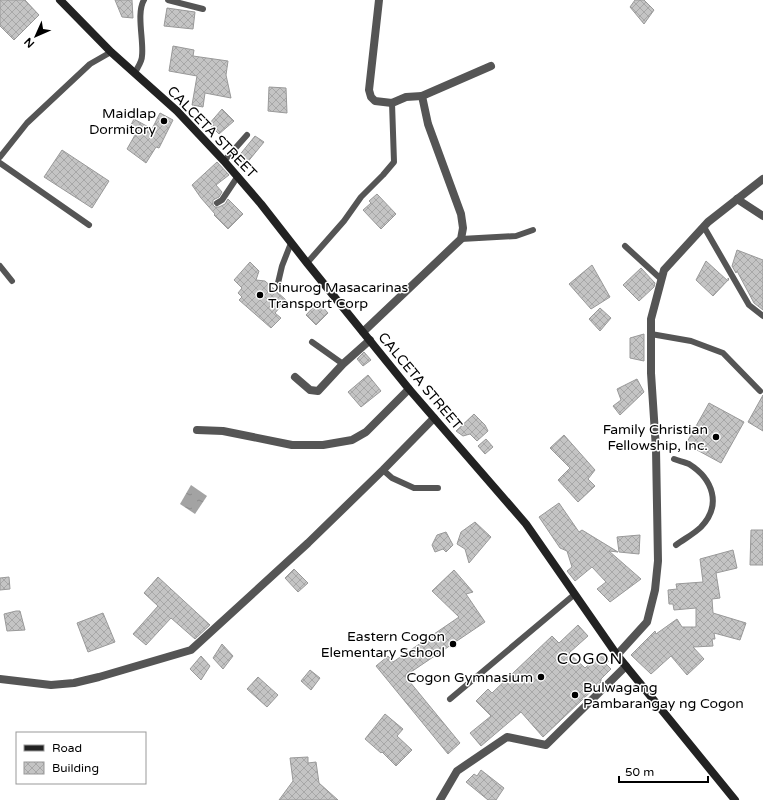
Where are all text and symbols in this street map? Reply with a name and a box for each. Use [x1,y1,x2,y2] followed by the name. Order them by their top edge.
[16,16,56,56] north arrow
[22,35,37,50] text: N
[164,82,261,182] street label: CALCETA STREET
[89,105,156,138] place label: Maidlap Dormitory
[159,116,169,126] marker: Maidlap Dormitory
[268,279,409,312] place label: Dinurog Masacarinas Transport Corp
[255,290,265,300] marker: Dinurog Masacarinas Transport Corp
[374,329,466,433] street label: CALCETA STREET
[603,421,708,454] place label: Family Christian Fellowship, Inc.
[711,432,721,442] marker: Family Christian Fellowship, Inc.
[321,628,445,661] place label: Eastern Cogon Elementary School
[448,639,458,649] marker: Eastern Cogon Elementary School
[557,649,623,669] district label: COGON
[407,669,533,686] place label: Cogon Gymnasium
[536,672,546,682] marker: Cogon Gymnasium
[583,679,744,712] place label: Bulwagang Pambarangay ng Cogon
[570,690,580,700] marker: Bulwagang Pambarangay ng Cogon
[16,732,146,784] legend
[52,741,82,755] text: Road
[619,758,708,784] scale bar
[52,761,99,775] text: Building
[625,765,654,779] text: 50 m

